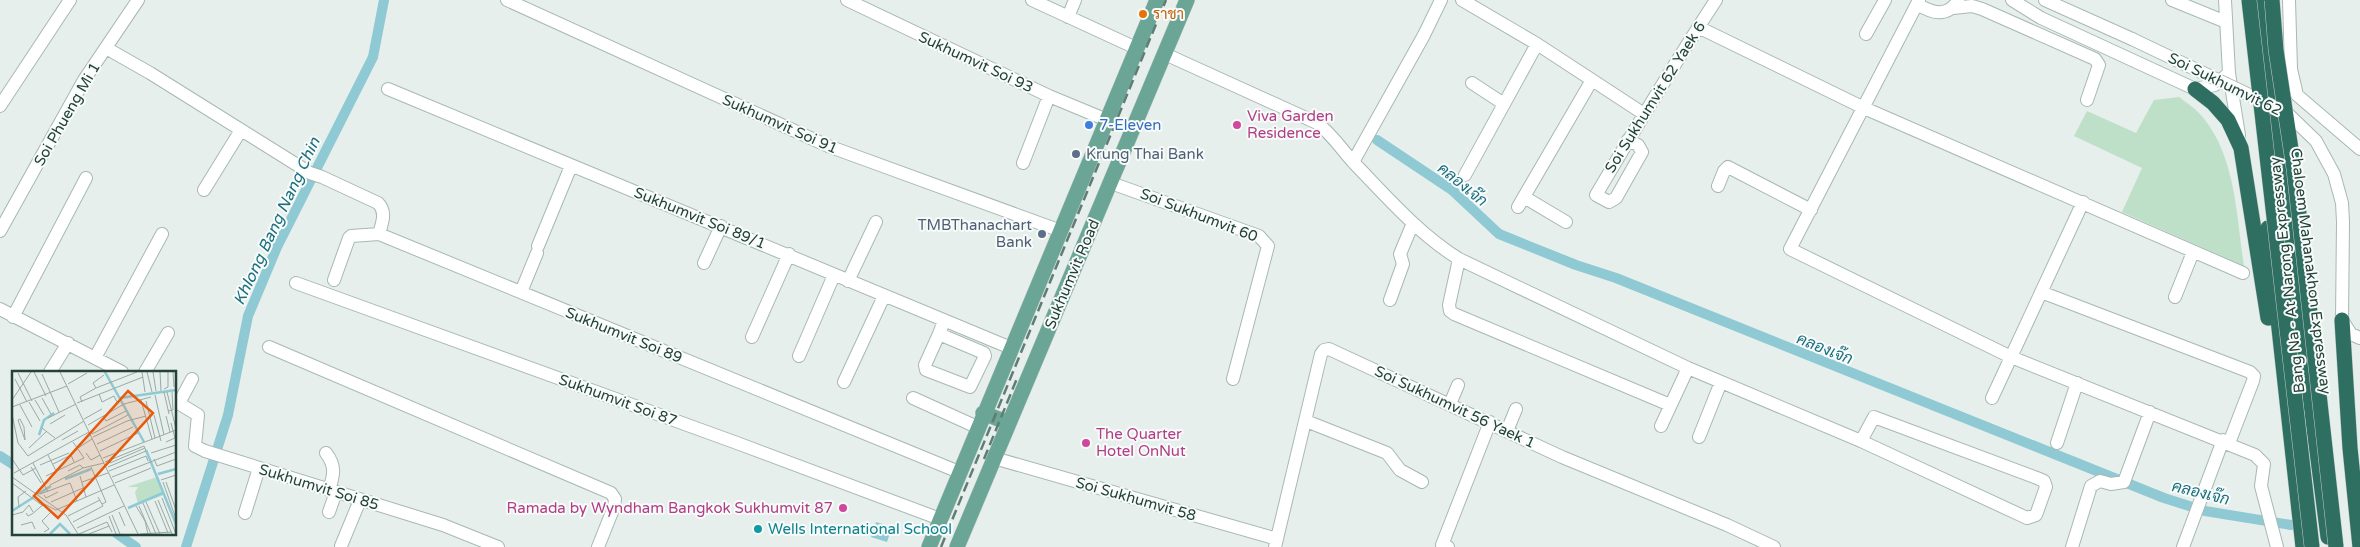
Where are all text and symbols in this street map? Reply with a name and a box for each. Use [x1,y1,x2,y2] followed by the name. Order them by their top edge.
[1153,5,1184,23] place label: ราชา
[1137,8,1149,20] marker: ราชา
[1601,18,1709,176] street label: Soi Sukhumvit 62 Yaek 6
[916,28,1036,96] street label: Sukhumvit Soi 93
[2165,49,2285,119] street label: Soi Sukhumvit 62
[30,59,104,169] street label: Soi Phueng Mi 1
[720,90,840,158] street label: Sukhumvit Soi 91
[1247,107,1334,142] place label: Viva Garden Residence
[1099,116,1161,134] place label: 7-Eleven
[1083,119,1095,131] marker: 7-Eleven
[1231,119,1243,131] marker: Viva Garden Residence
[229,133,325,308] water label: Khlong Bang Nang Chin
[1086,145,1204,163] place label: Krung Thai Bank
[2287,147,2335,395] street label: Chaloem Mahanakhon Expressway
[1070,148,1082,160] marker: Krung Thai Bank
[2266,156,2308,394] street label: Bang Na - At Narong Expressway
[1433,157,1493,211] water label: คลองเจ๊ก
[632,183,768,253] street label: Sukhumvit Soi 89/1
[1138,184,1260,246] street label: Soi Sukhumvit 60
[917,216,1032,251] place label: TMBThanachart Bank
[1041,217,1103,331] street label: Sukhumvit Road
[1036,228,1048,240] marker: TMBThanachart Bank
[563,303,685,367] street label: Sukhumvit Soi 89
[1794,327,1856,369] water label: คลองเจ๊ก
[1372,362,1538,452] street label: Soi Sukhumvit 56 Yaek 1
[556,370,680,430] street label: Sukhumvit Soi 87
[12,371,176,534] inset map
[1096,425,1186,460] place label: The Quarter Hotel OnNut
[1080,437,1092,449] marker: The Quarter Hotel OnNut
[257,460,381,514] street label: Sukhumvit Soi 85
[1074,473,1198,525] street label: Soi Sukhumvit 58
[2170,474,2232,510] water label: คลองเจ๊ก
[507,499,833,517] place label: Ramada by Wyndham Bangkok Sukhumvit 87
[837,502,849,514] marker: Ramada by Wyndham Bangkok Sukhumvit 87
[768,520,952,538] place label: Wells International School
[752,523,764,535] marker: Wells International School

